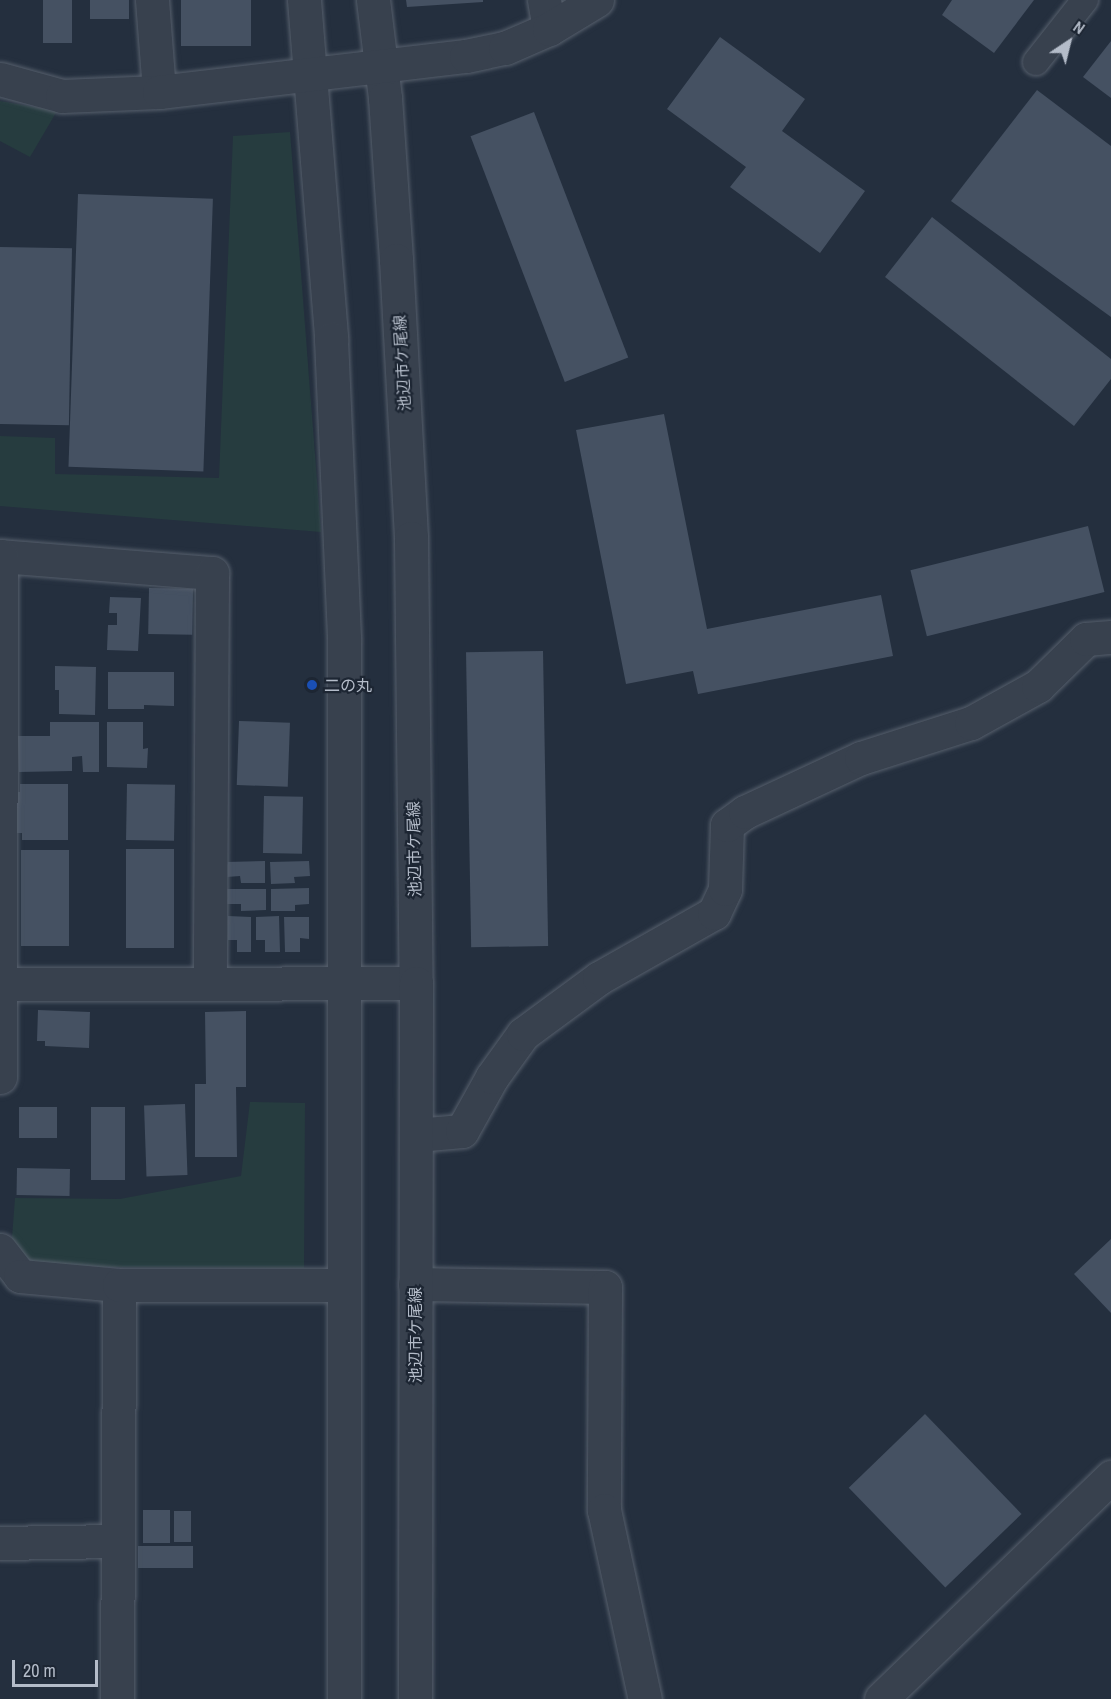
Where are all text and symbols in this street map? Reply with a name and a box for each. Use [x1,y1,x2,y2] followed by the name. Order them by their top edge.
[1039,12,1099,72] north arrow
[1069,16,1090,39] text: N
[390,315,414,411] street label: 池辺市ケ尾線
[324,675,372,695] place label: 二の丸
[305,678,319,692] marker: 二の丸
[404,801,424,897] street label: 池辺市ケ尾線
[405,1287,425,1383] street label: 池辺市ケ尾線
[15,1648,100,1686] scale bar
[23,1658,56,1683] text: 20 m

